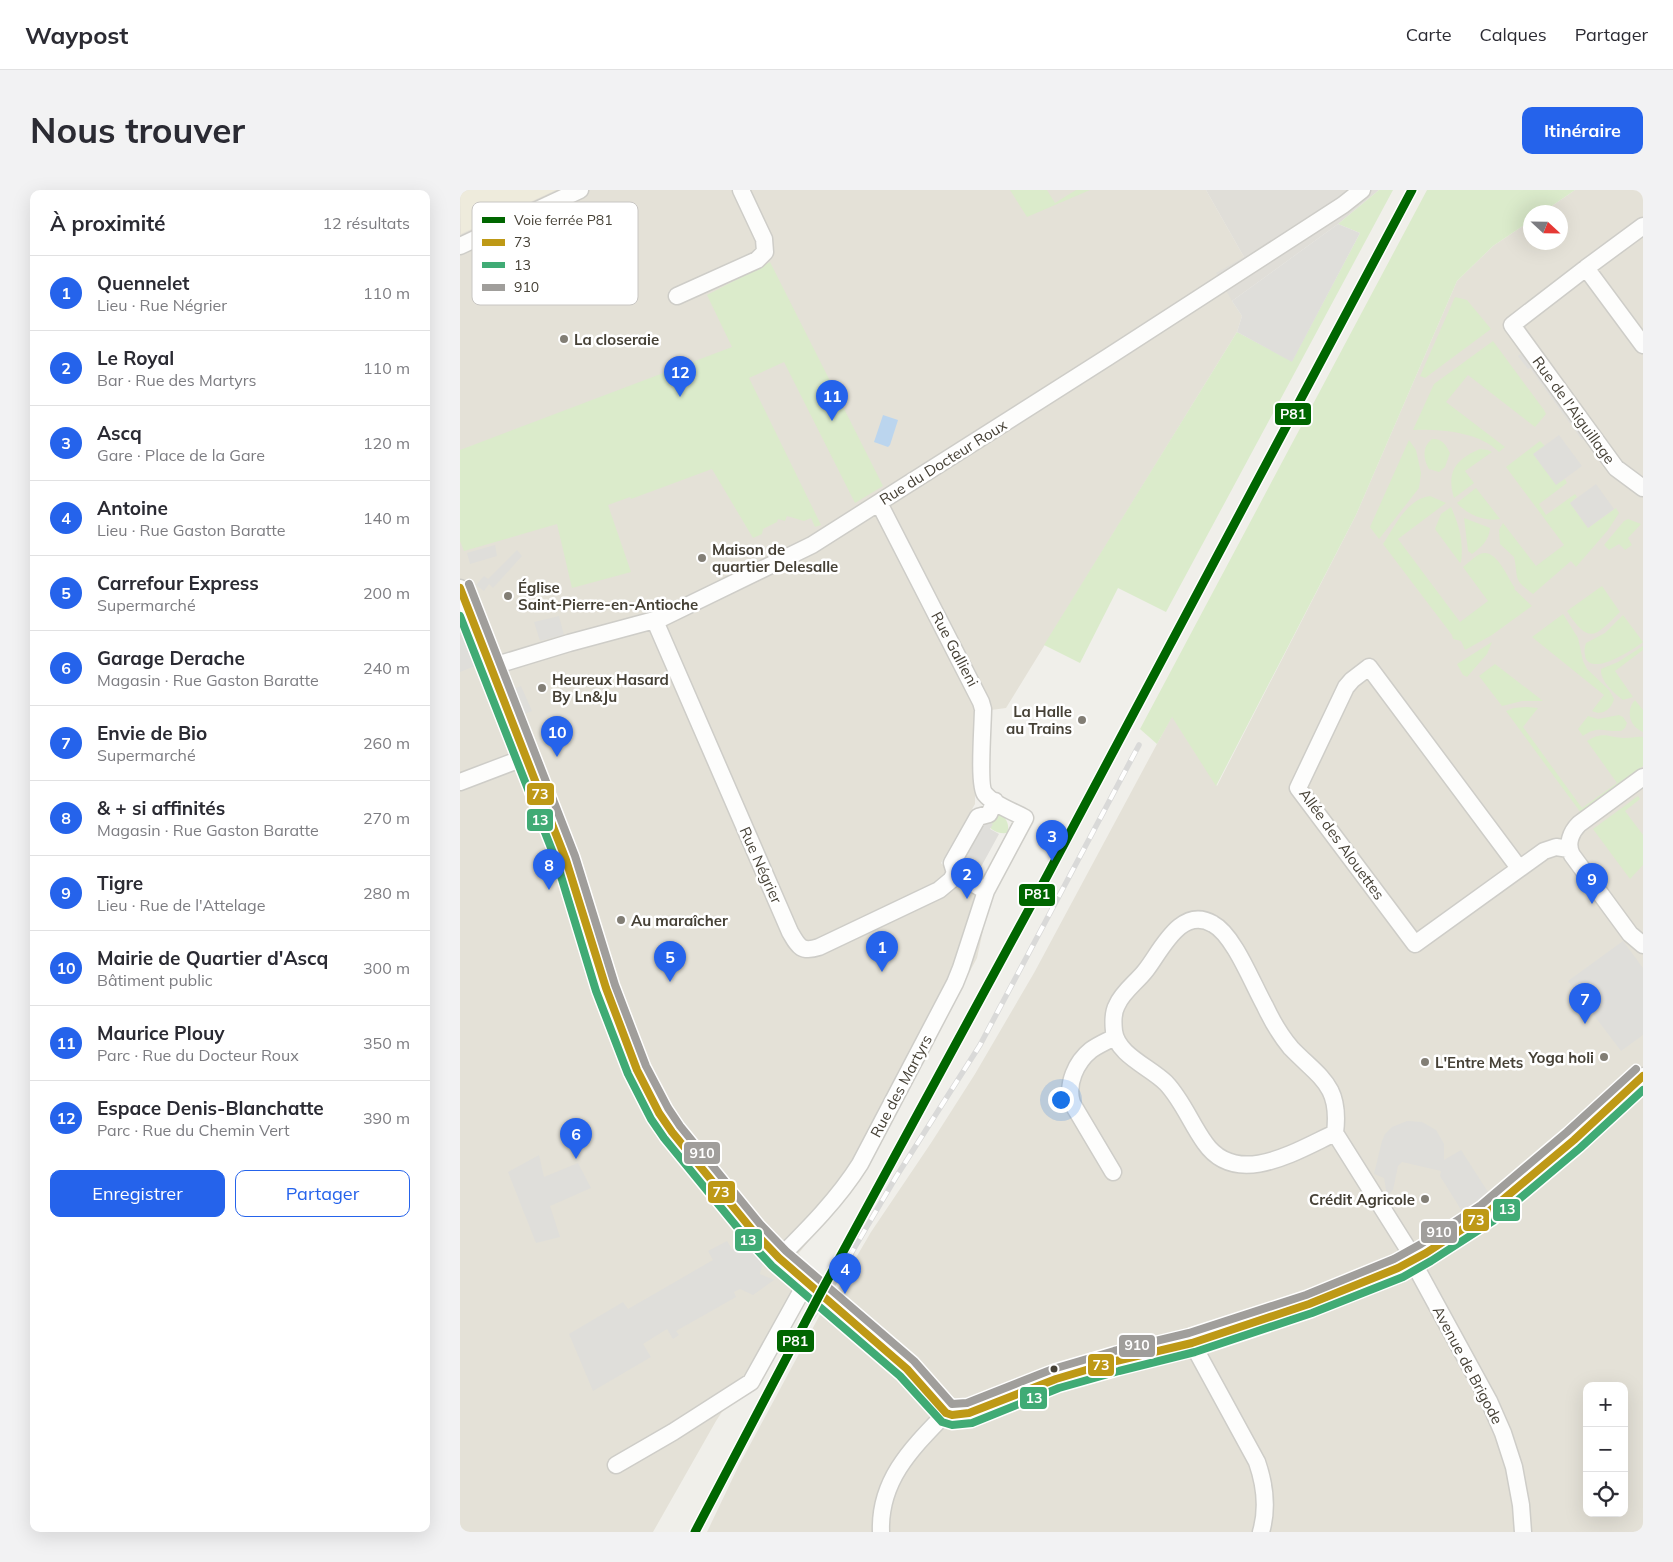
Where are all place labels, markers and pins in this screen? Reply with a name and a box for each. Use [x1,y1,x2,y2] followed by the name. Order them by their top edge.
[574,330,659,349] place label: La closeraie
[558,333,570,345] marker: La closeraie
[664,356,696,397] pin: 12
[816,380,848,421] pin: 11
[712,540,838,576] place label: Maison de quartier Delesalle
[696,552,708,564] marker: Maison de quartier Delesalle
[518,578,698,614] place label: Église Saint-Pierre-en-Antioche
[502,590,514,602] marker: Église Saint-Pierre-en-Antioche
[552,670,669,706] place label: Heureux Hasard By Ln&Ju
[536,682,548,694] marker: Heureux Hasard By Ln&Ju
[1006,702,1072,738] place label: La Halle au Trains
[1076,714,1088,726] marker: La Halle au Trains
[541,716,573,757] pin: 10
[1036,820,1068,861] pin: 3
[533,849,565,890] pin: 8
[951,858,983,899] pin: 2
[1576,863,1608,904] pin: 9
[631,911,728,930] place label: Au maraîcher
[615,914,627,926] marker: Au maraîcher
[866,931,898,972] pin: 1
[654,941,686,982] pin: 5
[1569,983,1601,1024] pin: 7
[1527,1048,1594,1067] place label: Yoga holi
[1598,1051,1610,1063] marker: Yoga holi
[1435,1053,1523,1072] place label: L'Entre Mets
[1419,1056,1431,1068] marker: L'Entre Mets
[560,1118,592,1159] pin: 6
[1309,1190,1415,1209] place label: Crédit Agricole
[1419,1193,1431,1205] marker: Crédit Agricole
[829,1253,861,1294] pin: 4
[1049,1364,1059,1374] unlabelled marker

